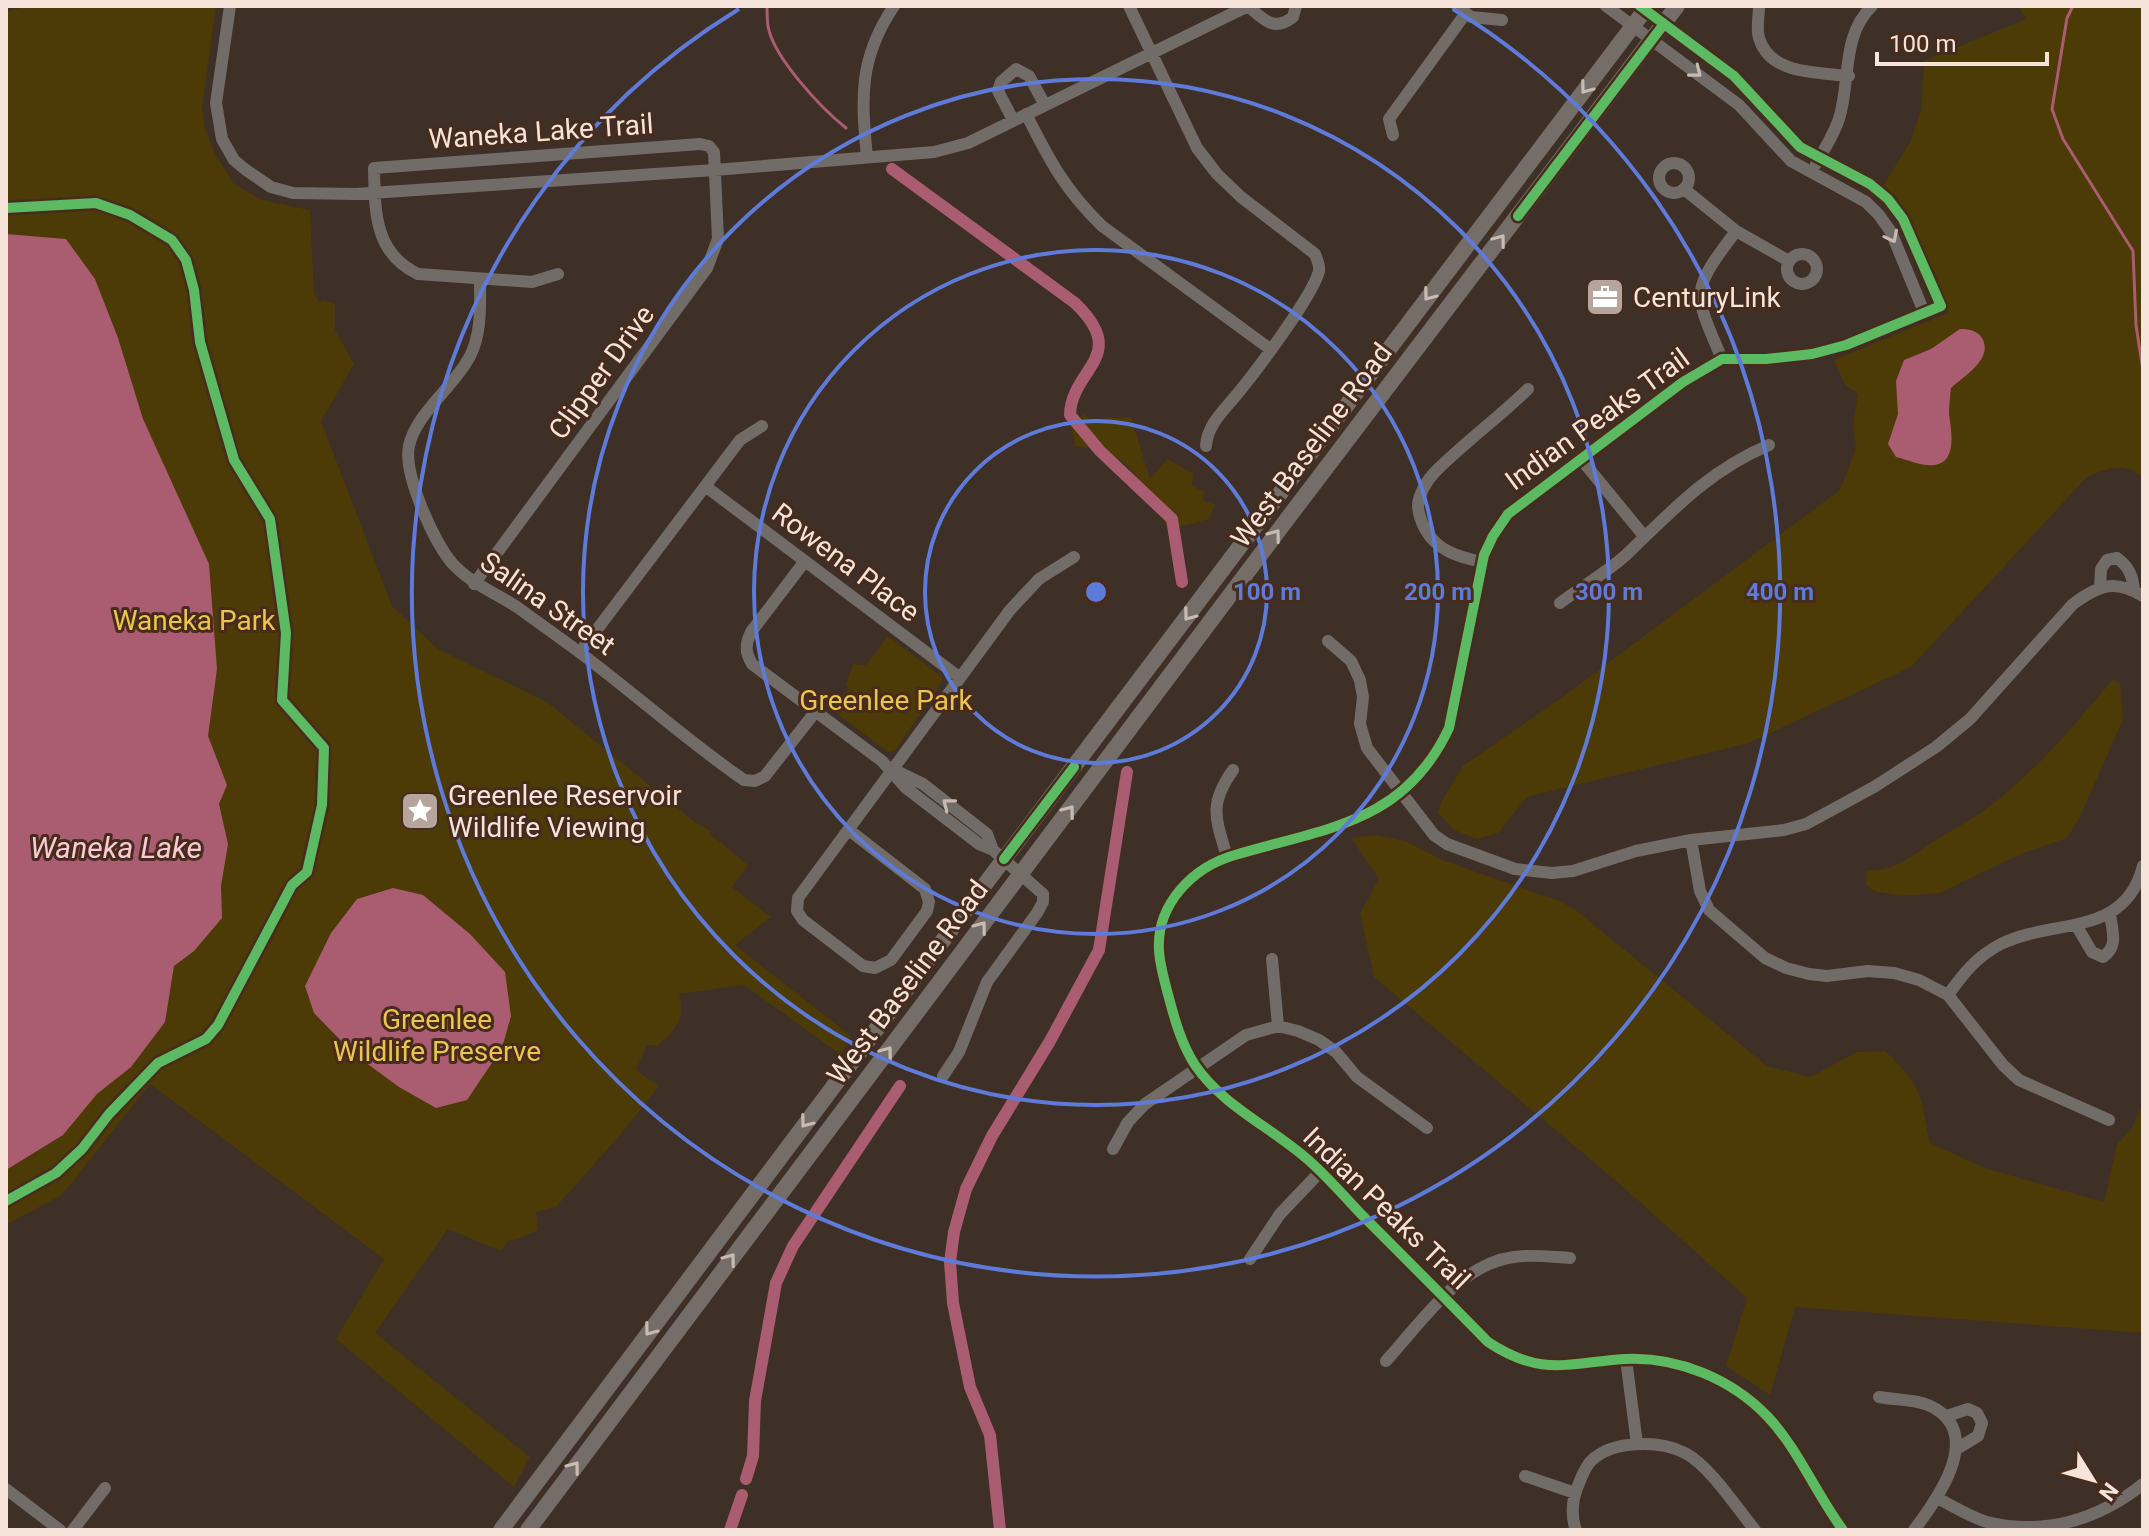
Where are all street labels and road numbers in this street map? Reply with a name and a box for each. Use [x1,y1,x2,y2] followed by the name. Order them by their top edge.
[428,107,655,156] street label: Waneka Lake Trail
[542,299,661,446] street label: Clipper Drive
[1224,337,1399,554] street label: West Baseline Road
[1499,342,1696,497] street label: Indian Peaks Trail
[766,496,926,629] street label: Rowena Place
[474,545,621,662] street label: Salina Street
[820,874,995,1091] street label: West Baseline Road
[1296,1120,1477,1296] street label: Indian Peaks Trail

